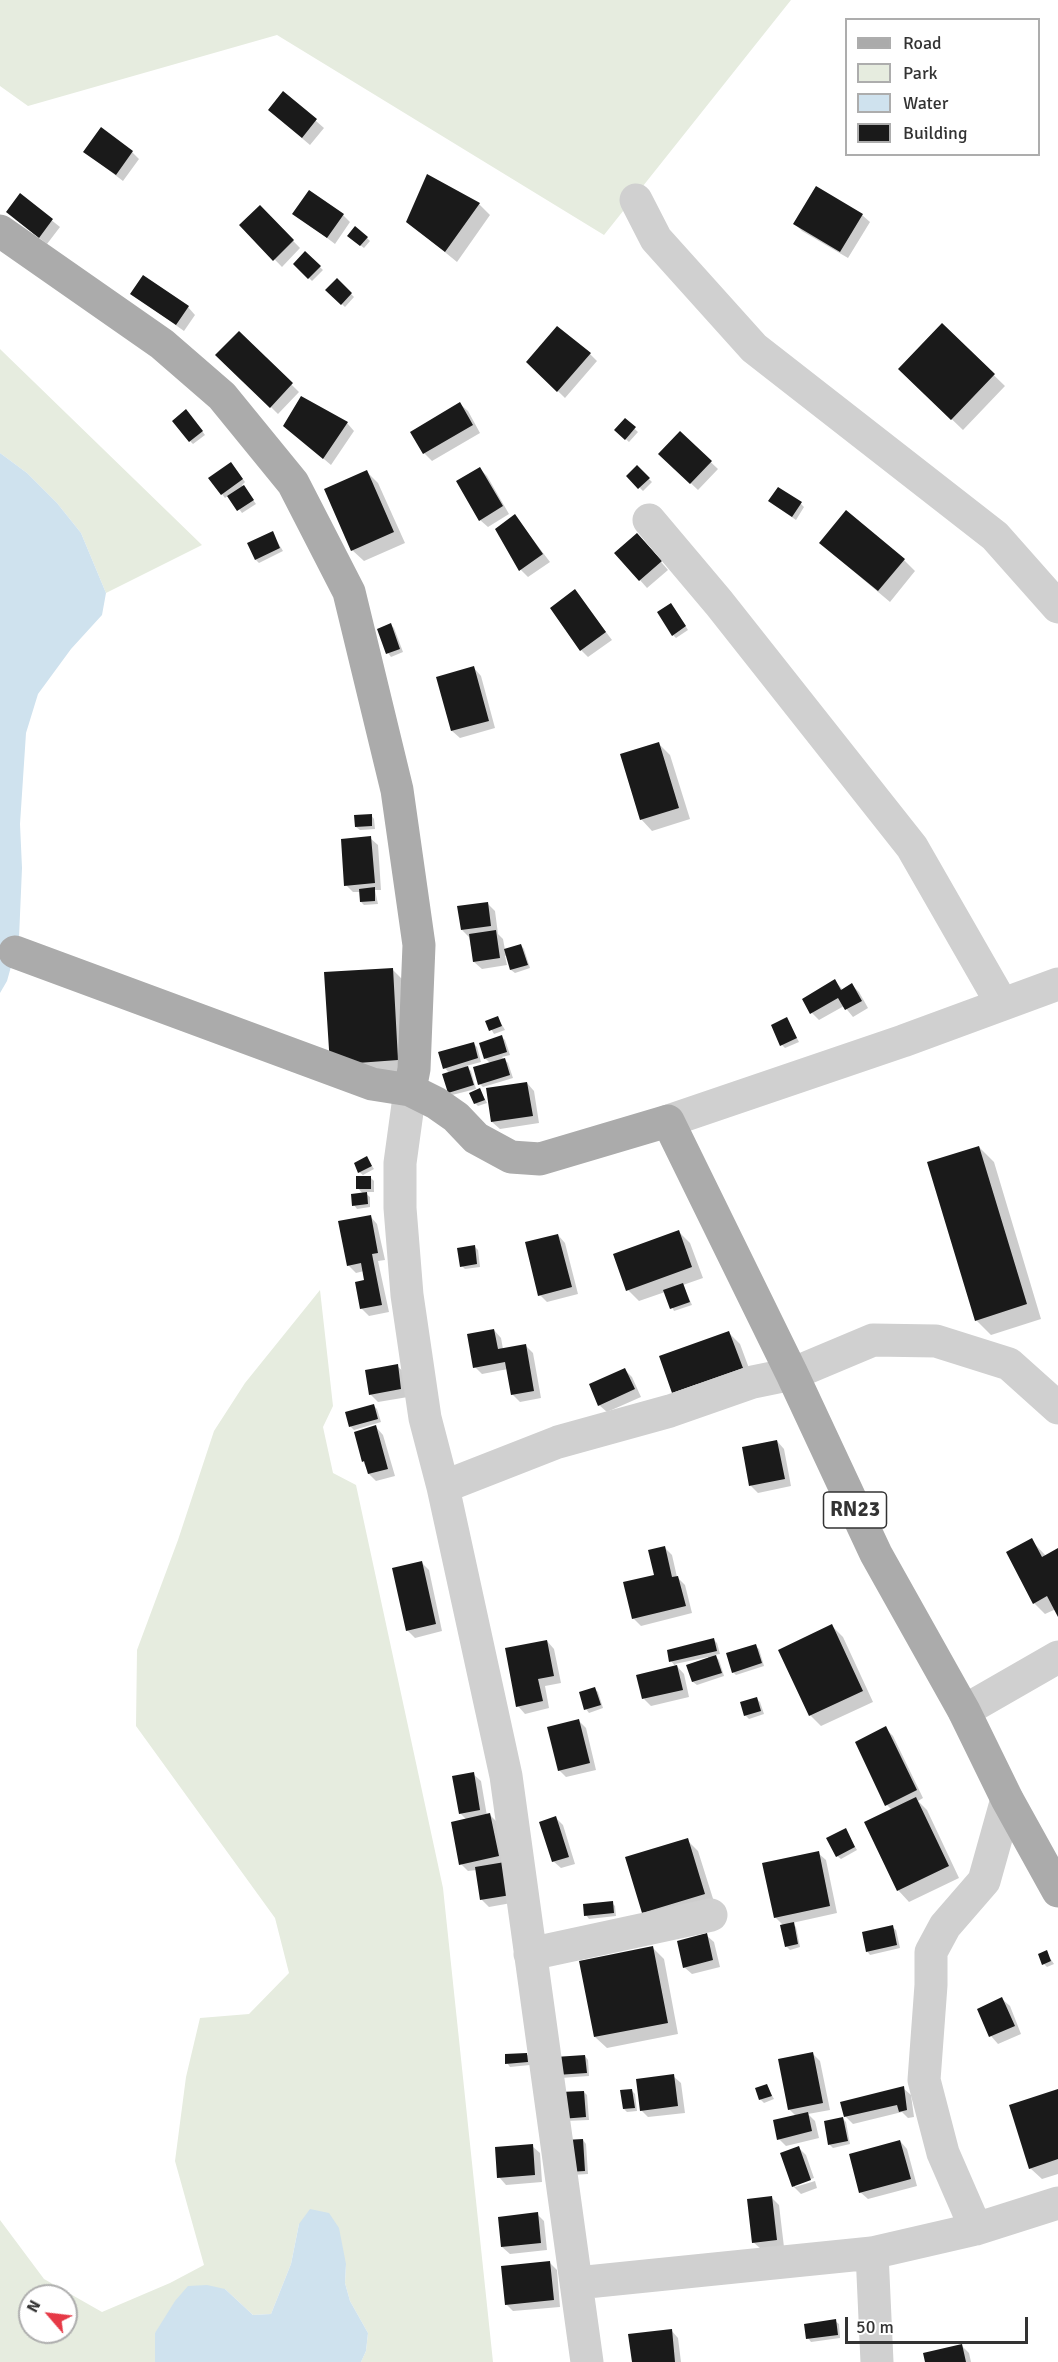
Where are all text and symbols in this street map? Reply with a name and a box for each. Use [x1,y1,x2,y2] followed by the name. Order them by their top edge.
[845,18,1040,156] legend
[903,32,942,54] text: Road
[903,62,938,84] text: Park
[903,92,948,114] text: Water
[903,122,967,144] text: Building
[824,1492,886,1528] road number: RN23
[18,2284,78,2344] north arrow
[22,2297,45,2316] text: N
[848,2305,1031,2343] scale bar
[856,2316,894,2338] text: 50 m

